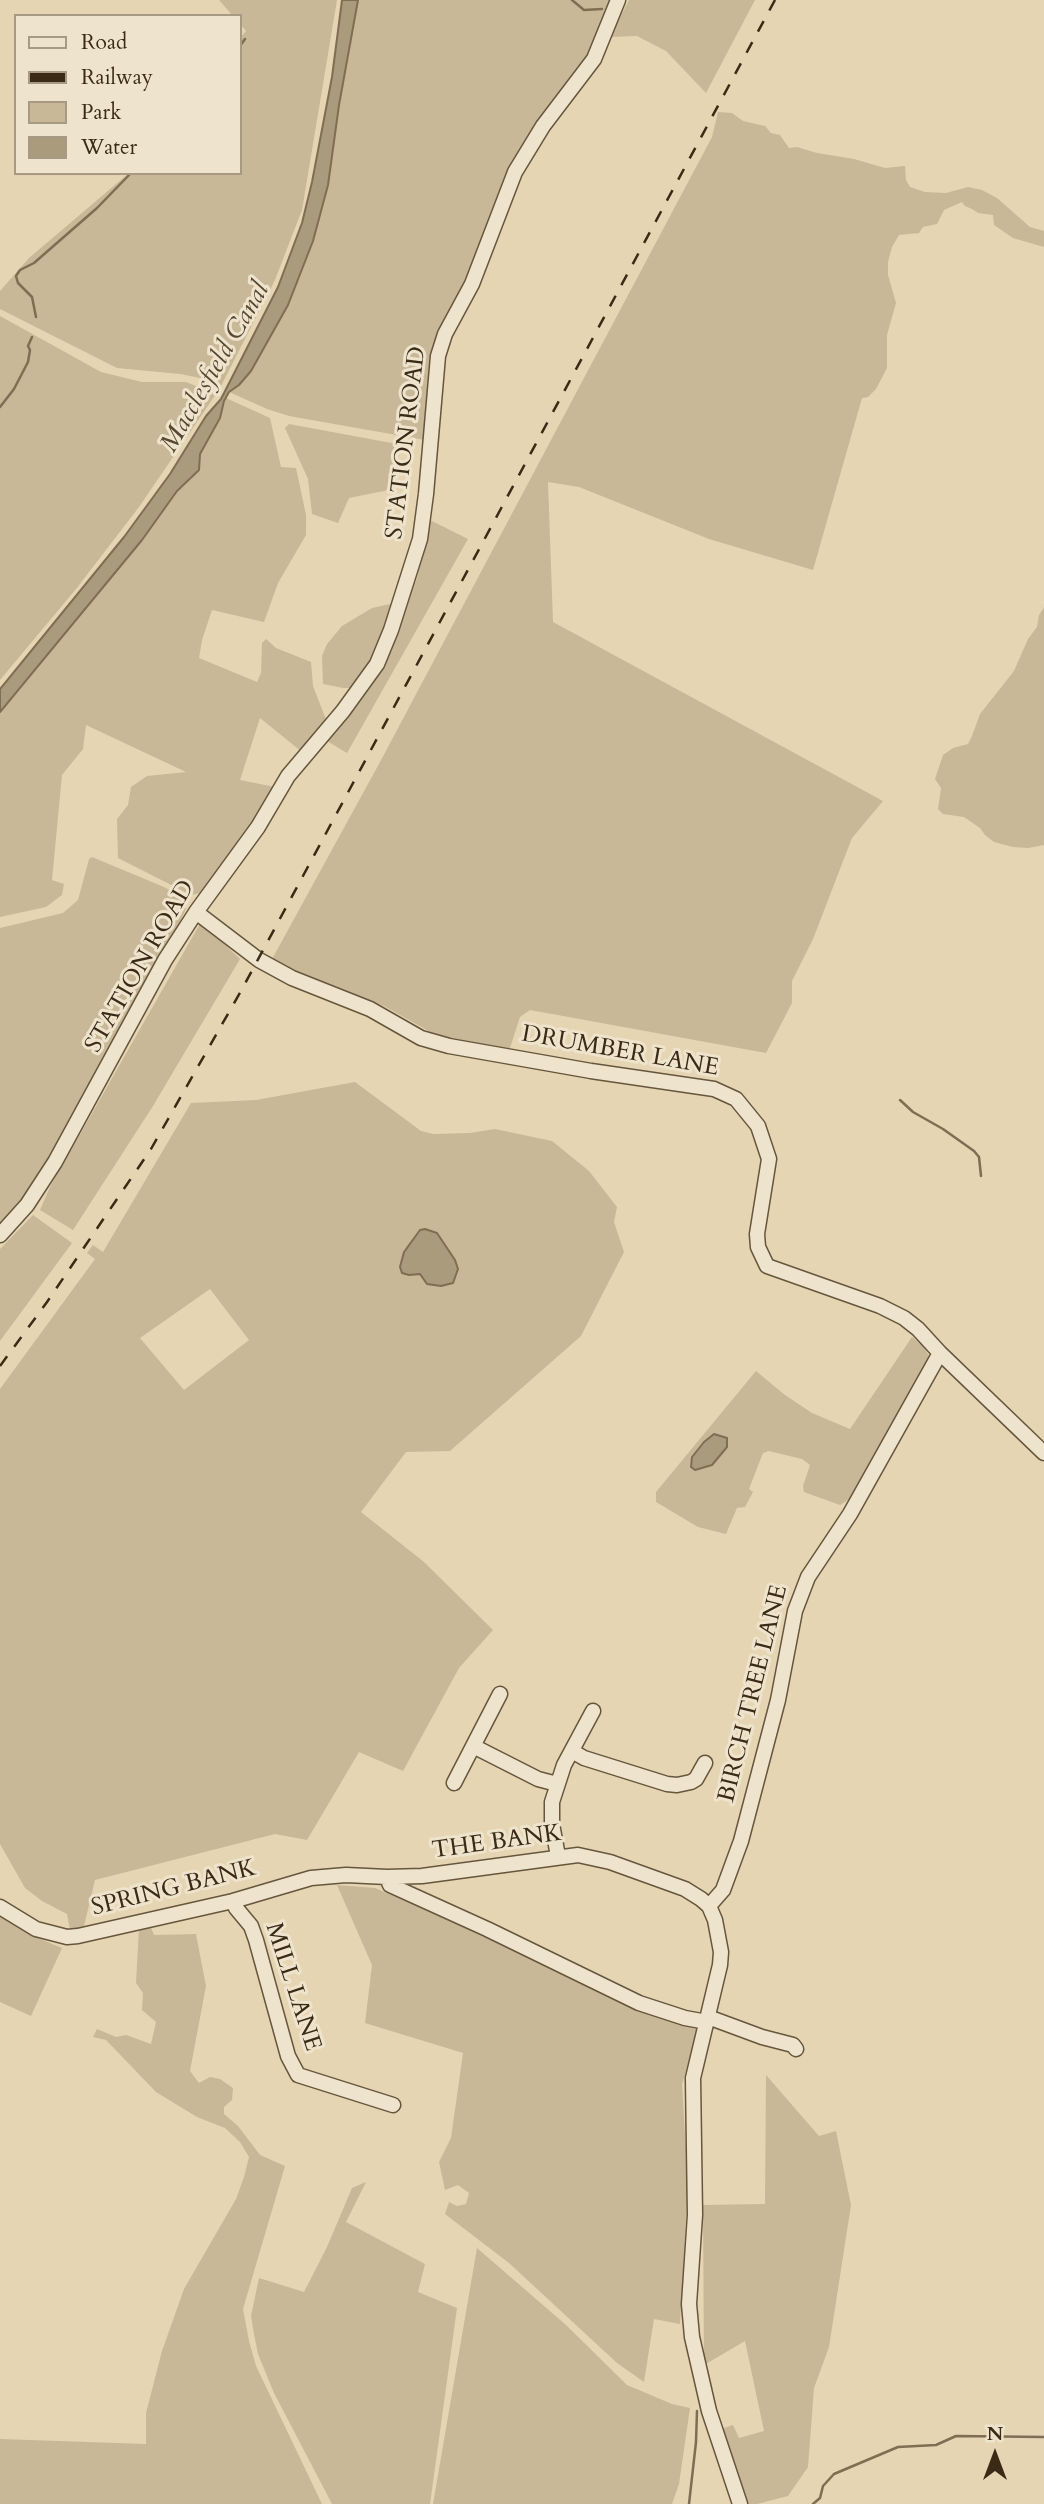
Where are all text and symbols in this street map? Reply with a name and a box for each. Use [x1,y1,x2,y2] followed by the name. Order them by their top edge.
[14,14,242,175] legend
[81,28,127,57] text: Road
[81,63,153,92] text: Railway
[81,98,121,127] text: Park
[81,133,137,162] text: Water
[155,277,277,459] water label: Macclesfield Canal
[381,345,433,541] street label: STATION ROAD
[80,876,202,1058] street label: STATION ROAD
[519,1021,721,1083] street label: DRUMBER LANE
[713,1582,795,1806] street label: BIRCH TREE LANE
[430,1820,564,1866] street label: THE BANK
[89,1855,259,1923] street label: SPRING BANK
[258,1919,326,2055] street label: MILL LANE
[960,2420,1030,2490] north arrow
[987,2421,1003,2447] text: N

